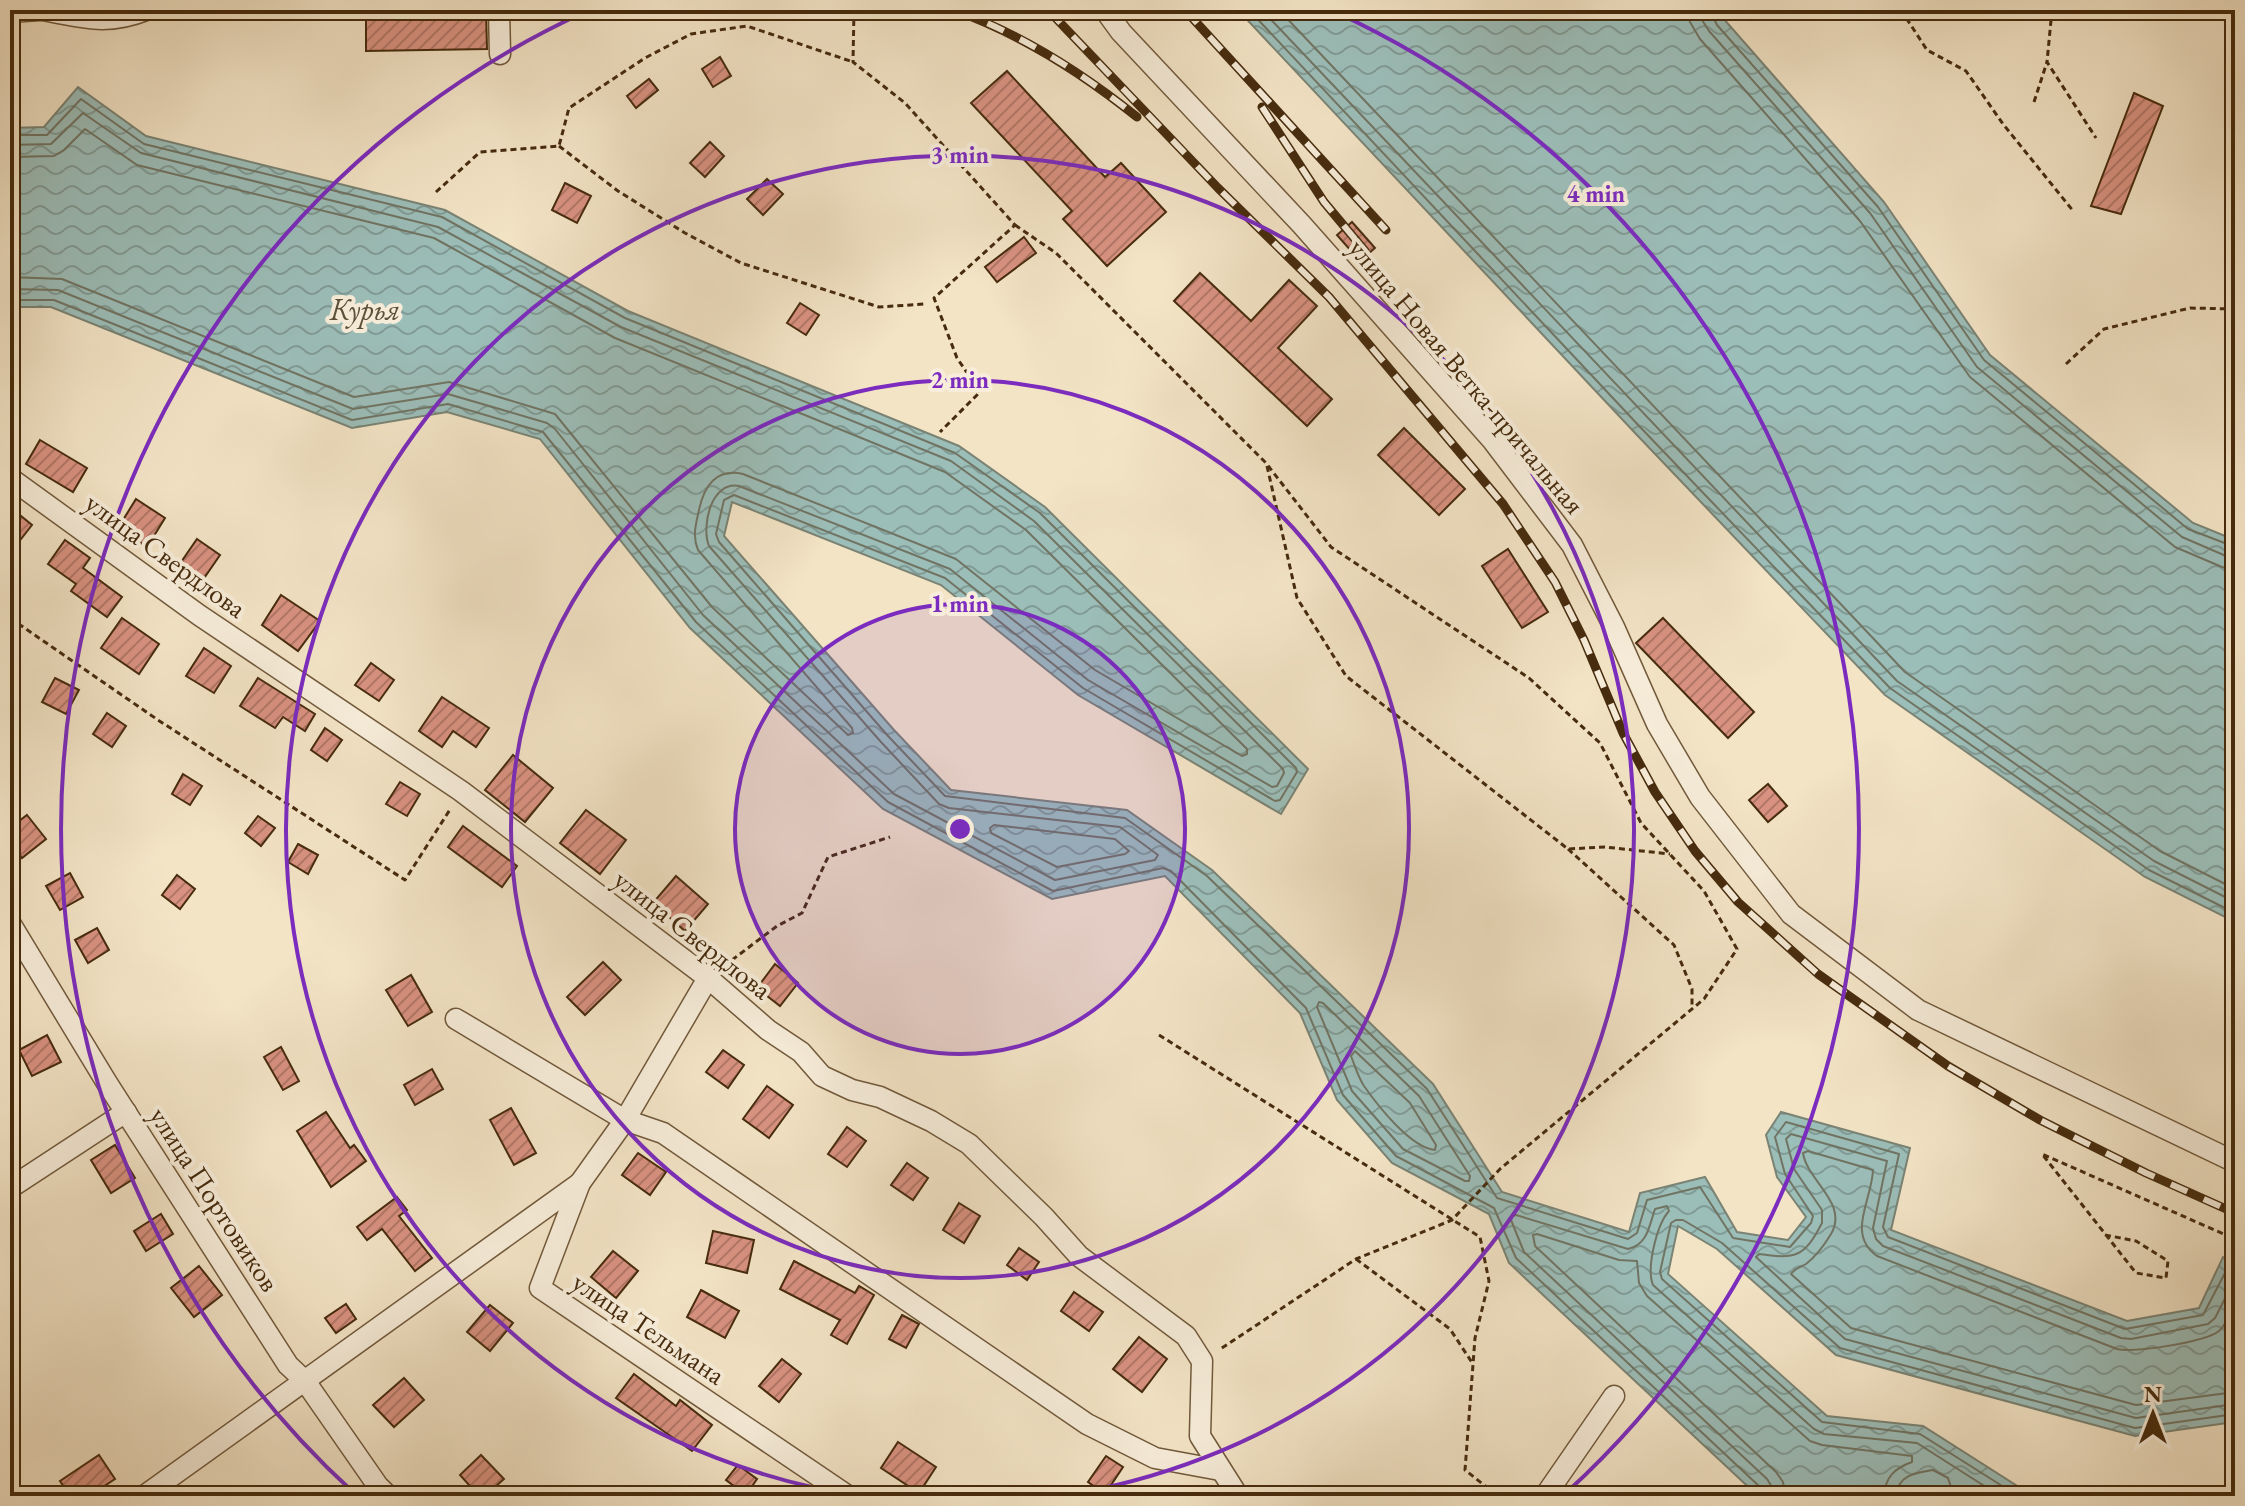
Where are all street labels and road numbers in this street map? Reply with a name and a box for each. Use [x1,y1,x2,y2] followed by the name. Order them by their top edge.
[1341,231,1593,521] street label: улица Новая Ветка-причальная
[78,484,254,626] street label: улица Свердлова
[607,861,780,1007] street label: улица Свердлова
[142,1100,288,1298] street label: улица Портовиков
[566,1264,733,1393] street label: улица Тельмана

